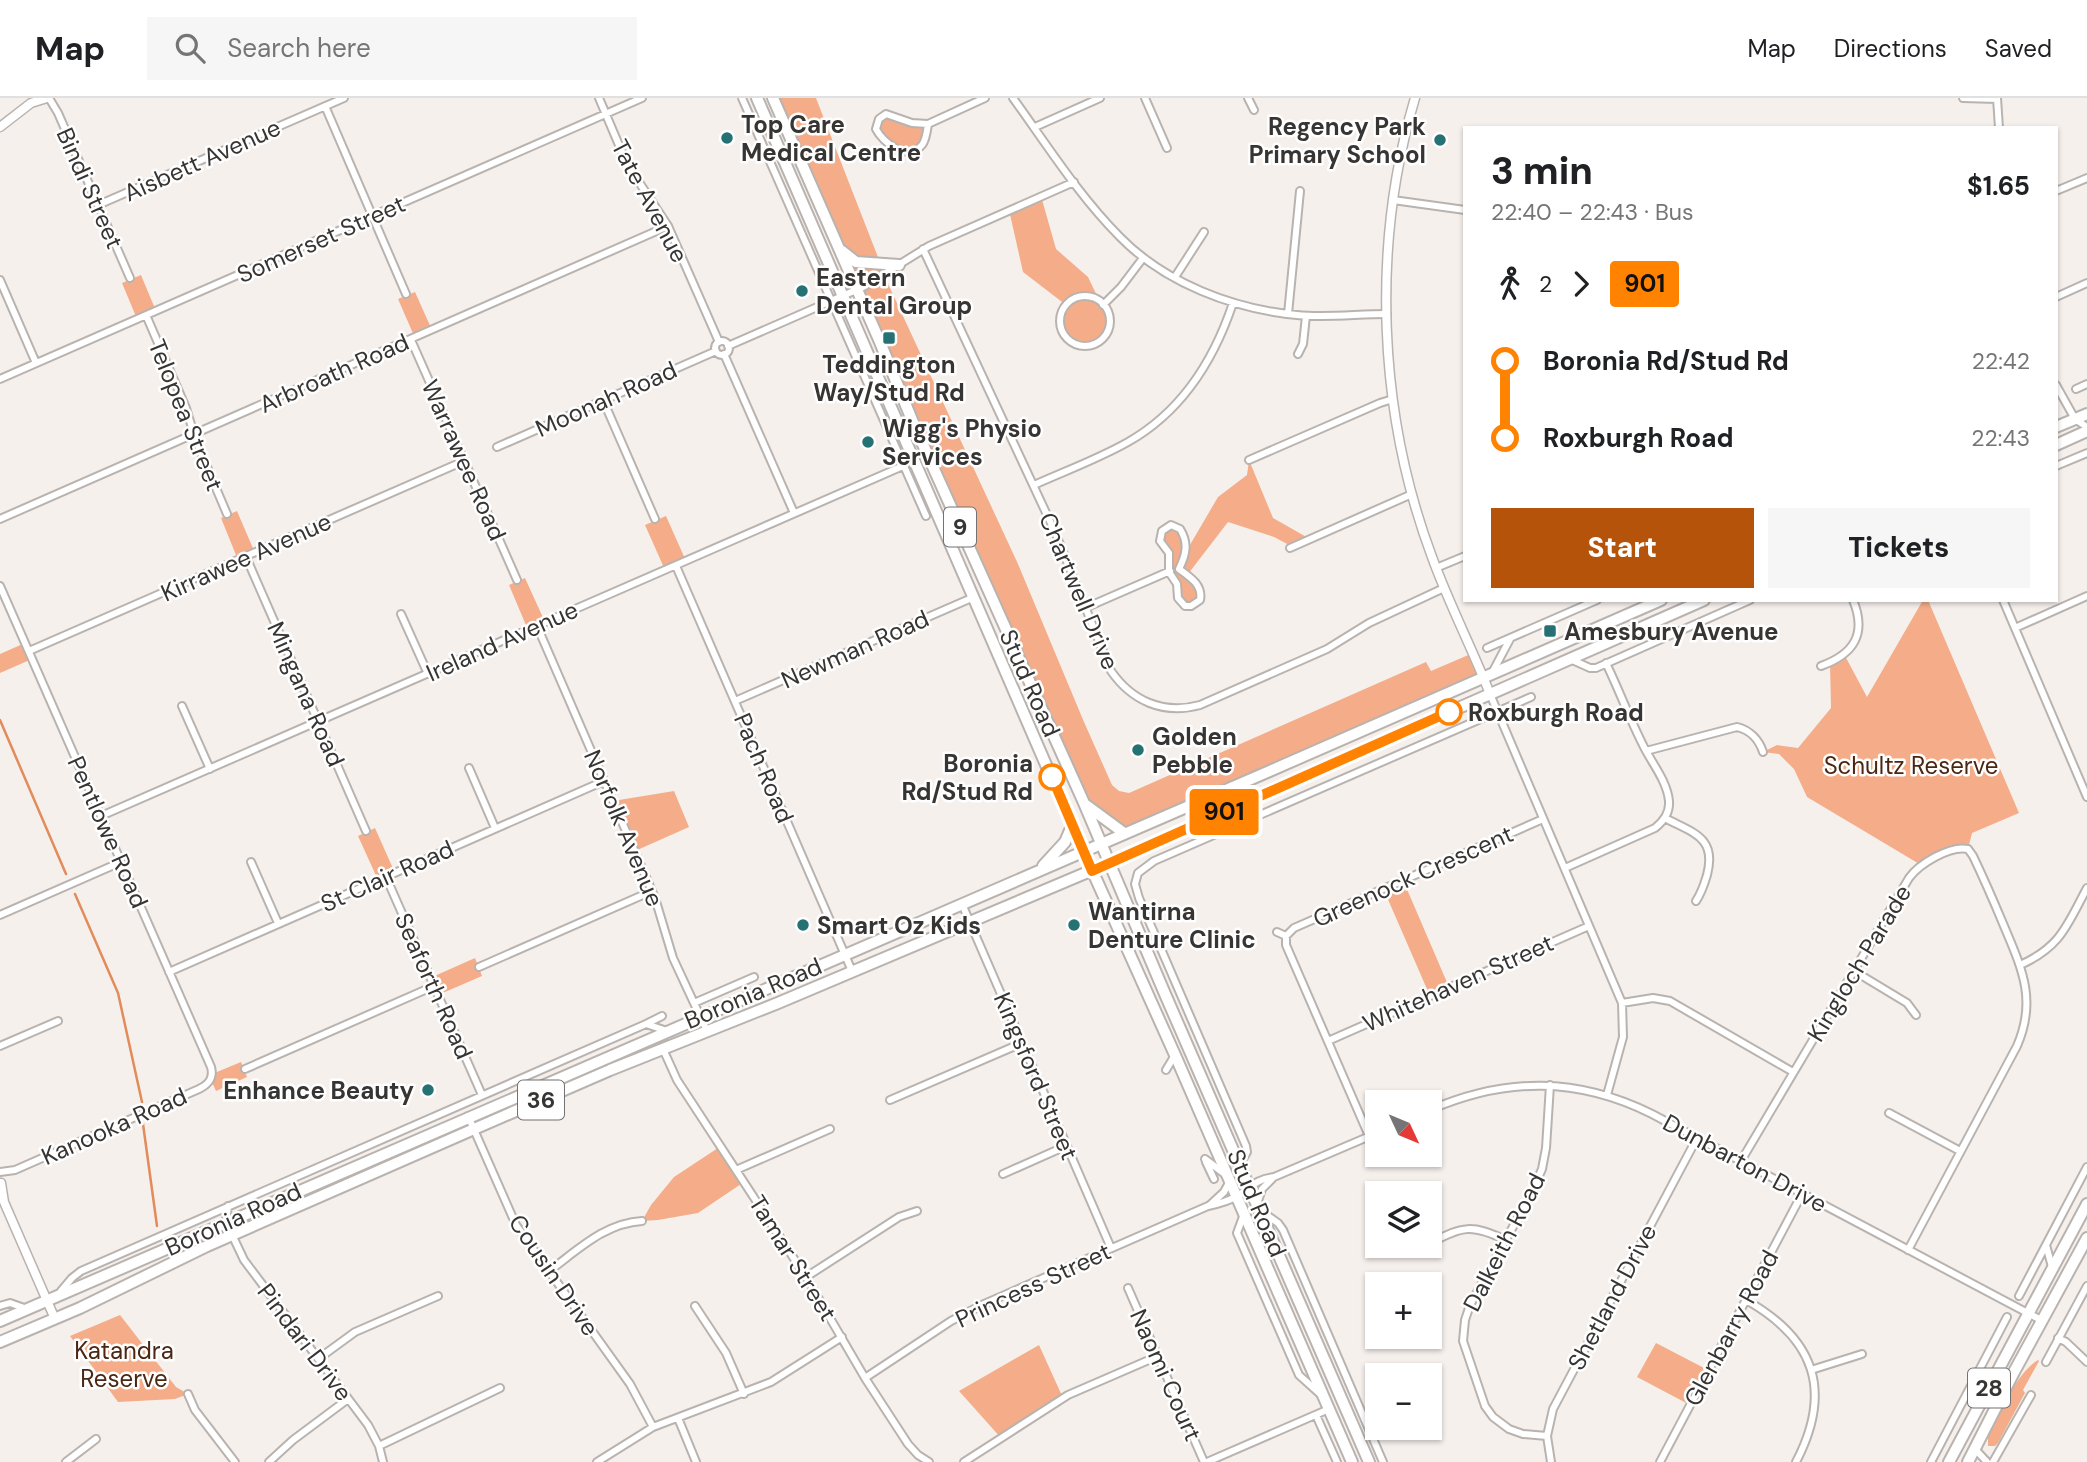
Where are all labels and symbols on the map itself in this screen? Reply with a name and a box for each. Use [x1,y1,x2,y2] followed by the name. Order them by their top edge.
[741,109,921,168] place label: Top Care Medical Centre
[1249,111,1426,170] place label: Regency Park Primary School
[119,112,285,208] street label: Aisbett Avenue
[50,123,130,253] street label: Bindi Street
[719,130,735,146] marker: Top Care Medical Centre
[1432,132,1448,148] marker: Regency Park Primary School
[605,134,695,268] street label: Tate Avenue
[232,188,410,290] street label: Somerset Street
[816,262,972,321] place label: Eastern Dental Group
[794,283,810,299] marker: Eastern Dental Group
[254,326,414,420] street label: Arbroath Road
[881,330,897,346] marker: Teddington Way/Stud Rd
[142,335,230,495] street label: Telopea Street
[813,349,965,408] place label: Teddington Way/Stud Rd
[530,354,682,444] street label: Moonah Road
[415,375,513,545] street label: Warrawee Road
[882,413,1042,472] place label: Wigg's Physio Services
[860,434,876,450] marker: Wigg's Physio Services
[156,506,336,608] street label: Kirrawee Avenue
[944,508,976,546] road number: 9
[1032,508,1126,674] street label: Chartwell Drive
[421,594,583,688] street label: Ireland Avenue
[776,603,934,695] street label: Newman Road
[1564,616,1778,647] place label: Amesbury Avenue
[260,617,352,771] street label: Mingana Road
[1542,623,1558,639] marker: Amesbury Avenue
[993,624,1067,742] street label: Stud Road
[1468,697,1644,728] place label: Roxburgh Road
[1436,699,1462,725] marker: Roxburgh Road
[727,708,801,828] street label: Pach Road
[1152,721,1237,780] place label: Golden Pebble
[1130,742,1146,758] marker: Golden Pebble
[577,745,671,911] street label: Norfolk Avenue
[901,748,1033,807] place label: Boronia Rd/Stud Rd
[1824,750,1998,781] park label: Schultz Reserve
[61,751,155,913] street label: Pentlowe Road
[1039,764,1065,790] marker: Boronia Rd/Stud Rd
[1184,789,1264,835] line badge: 901
[1308,818,1518,934] street label: Greenock Crescent
[316,833,458,919] street label: St Clair Road
[1800,879,1918,1047] street label: Kingloch Parade
[1088,896,1256,955] place label: Wantirna Denture Clinic
[388,908,480,1064] street label: Seaforth Road
[817,910,981,941] place label: Smart Oz Kids
[795,917,811,933] marker: Smart Oz Kids
[1066,917,1082,933] marker: Wantirna Denture Clinic
[1358,927,1558,1039] street label: Whitehaven Street
[680,950,826,1036] street label: Boronia Road
[987,988,1085,1164] street label: Kingsford Street
[223,1075,415,1106] place label: Enhance Beauty
[36,1080,192,1172] street label: Kanooka Road
[518,1080,564,1119] road number: 36
[420,1082,436,1098] marker: Enhance Beauty
[1365,1090,1442,1167] north arrow
[1658,1107,1832,1219] street label: Dunbarton Drive
[1220,1144,1294,1262] street label: Stud Road
[1456,1168,1552,1316] street label: Dalkeith Road
[160,1175,306,1263] street label: Boronia Road
[742,1189,844,1327] street label: Tamar Street
[502,1208,606,1342] street label: Cousin Drive
[1561,1219,1663,1375] street label: Shetland Drive
[950,1235,1116,1335] street label: Princess Street
[1677,1245,1785,1411] street label: Glenbarry Road
[251,1277,359,1407] street label: Pindari Drive
[1123,1304,1209,1446] street label: Naomi Court
[74,1335,174,1394] park label: Katandra Reserve
[1968,1368,2010,1408] road number: 28

